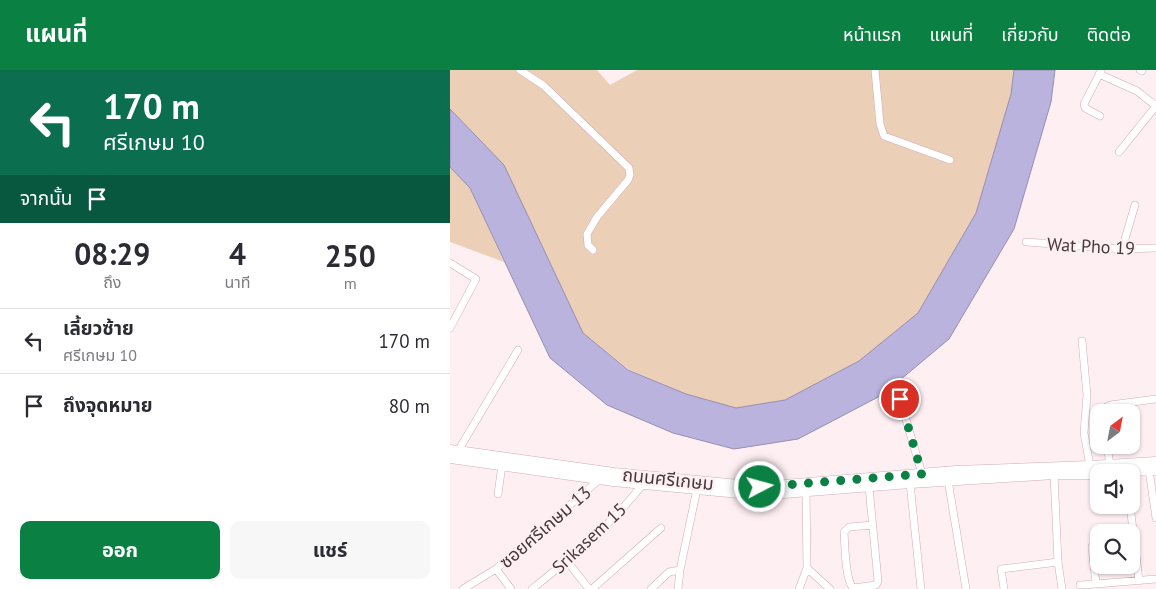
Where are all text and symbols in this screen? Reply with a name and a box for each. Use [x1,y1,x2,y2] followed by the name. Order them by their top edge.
[25,18,88,49] text: แผนที่
[843,23,901,46] text: หน้าแรก
[929,23,973,46] text: แผนที่
[1001,23,1059,46] text: เกี่ยวกับ
[1087,23,1131,46] text: ติดต่อ
[103,83,200,129] text: 170 m
[20,90,85,155] icon: left
[103,128,205,156] text: ศรีเกษม 10
[83,185,111,213] icon: arrive
[20,186,73,210] text: จากนั้น
[1046,232,1136,260] street label: Wat Pho 19
[74,234,150,273] text: 08:29
[229,234,246,273] text: 4
[325,236,376,275] text: 250
[103,272,121,292] text: ถึง
[225,272,251,292] text: นาที
[344,273,357,293] text: m
[63,316,134,340] text: เลี้ยวซ้าย
[20,327,48,355] icon: left
[378,329,430,353] text: 170 m
[63,345,137,365] text: ศรีเกษม 10
[879,378,921,420] pin
[886,385,914,413] icon: arrive
[20,392,48,420] icon: arrive
[63,393,153,417] text: ถึงจุดหมาย
[389,394,430,418] text: 80 m
[1090,404,1140,454] north arrow
[1090,404,1140,574] map controls
[733,460,785,512] position arrow
[621,463,715,495] street label: ถนนศรีเกษม
[1090,464,1140,514] button: sound
[494,481,596,573] street label: ซอยศรีเกษม 13
[547,498,631,578] street label: Srikasem 15
[20,521,220,579] button: ออก
[230,521,430,579] button: แชร์
[1090,524,1140,574] button: search

